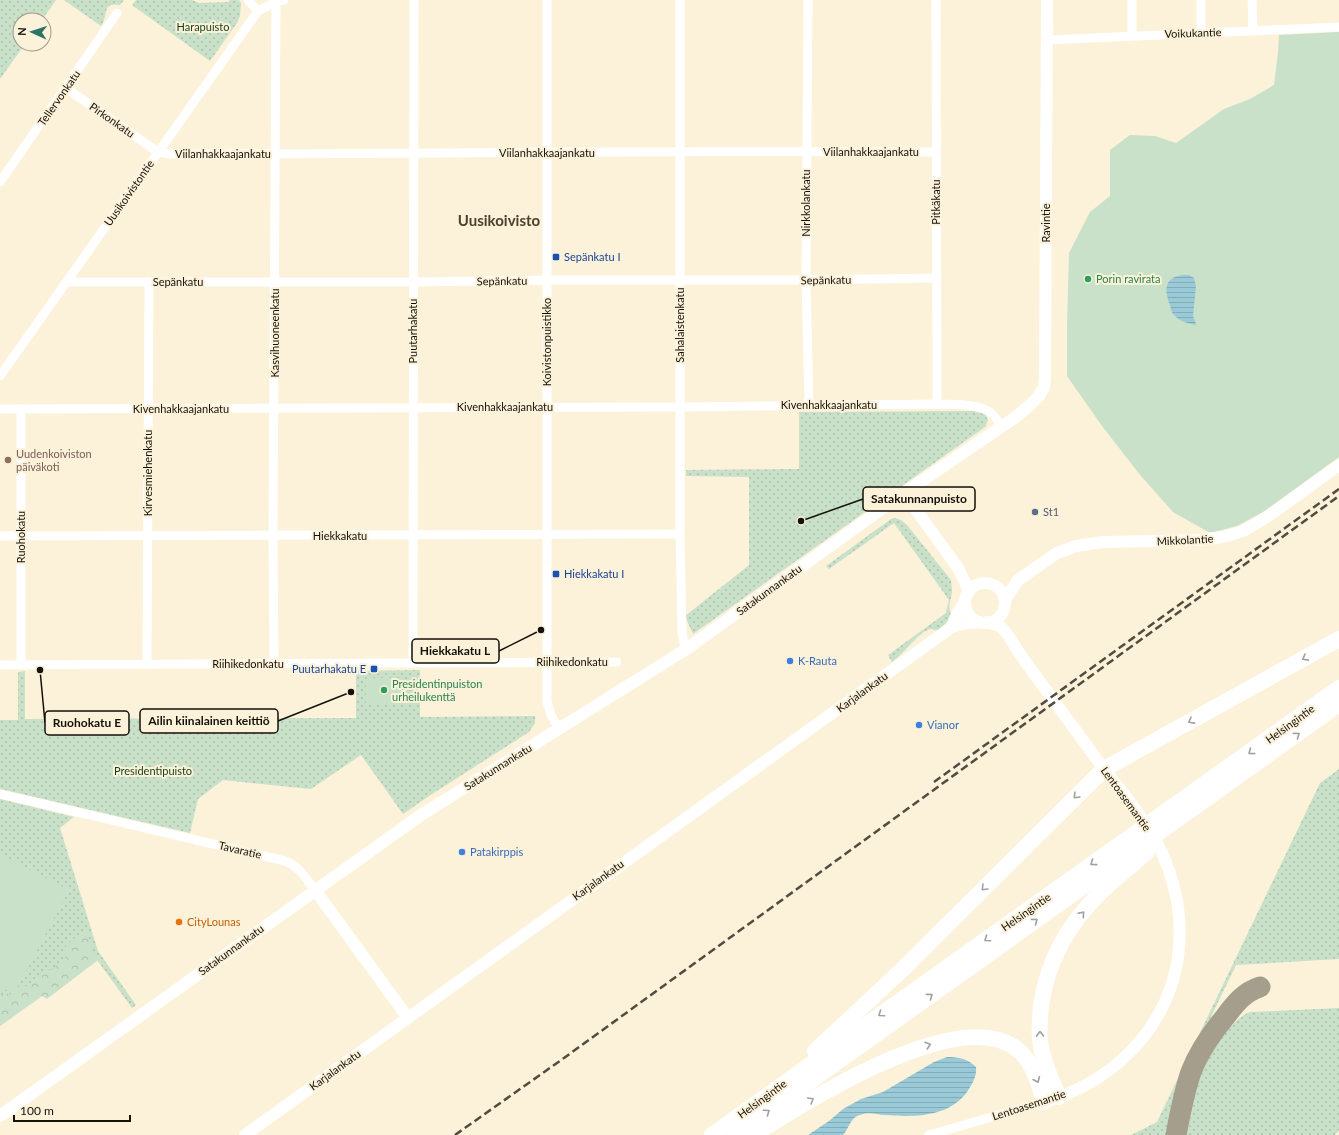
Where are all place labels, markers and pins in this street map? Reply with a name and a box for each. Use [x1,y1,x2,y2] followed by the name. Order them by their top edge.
[564,250,620,263] place label: Sepänkatu I
[551,252,561,262] marker: Sepänkatu I
[1096,272,1160,285] place label: Porin ravirata
[1083,274,1093,284] marker: Porin ravirata
[16,447,92,473] place label: Uudenkoiviston päiväkoti
[3,455,13,465] marker: Uudenkoiviston päiväkoti
[863,487,975,511] callout: Satakunnanpuisto
[1043,505,1059,518] place label: St1
[1030,507,1040,517] marker: St1
[564,567,624,580] place label: Hiekkakatu I
[551,569,561,579] marker: Hiekkakatu I
[412,639,499,663] callout: Hiekkakatu L
[798,654,837,667] place label: K-Rauta
[785,656,795,666] marker: K-Rauta
[292,662,366,675] place label: Puutarhakatu E
[369,664,379,674] marker: Puutarhakatu E
[392,677,482,703] place label: Presidentinpuiston urheilukenttä
[379,685,389,695] marker: Presidentinpuiston urheilukenttä
[140,709,278,733] callout: Ailin kiinalainen keittiö
[45,711,129,735] callout: Ruohokatu E
[927,718,959,731] place label: Vianor
[914,720,924,730] marker: Vianor
[470,845,523,858] place label: Patakirppis
[457,847,467,857] marker: Patakirppis
[187,915,241,928] place label: CityLounas
[174,917,184,927] marker: CityLounas

